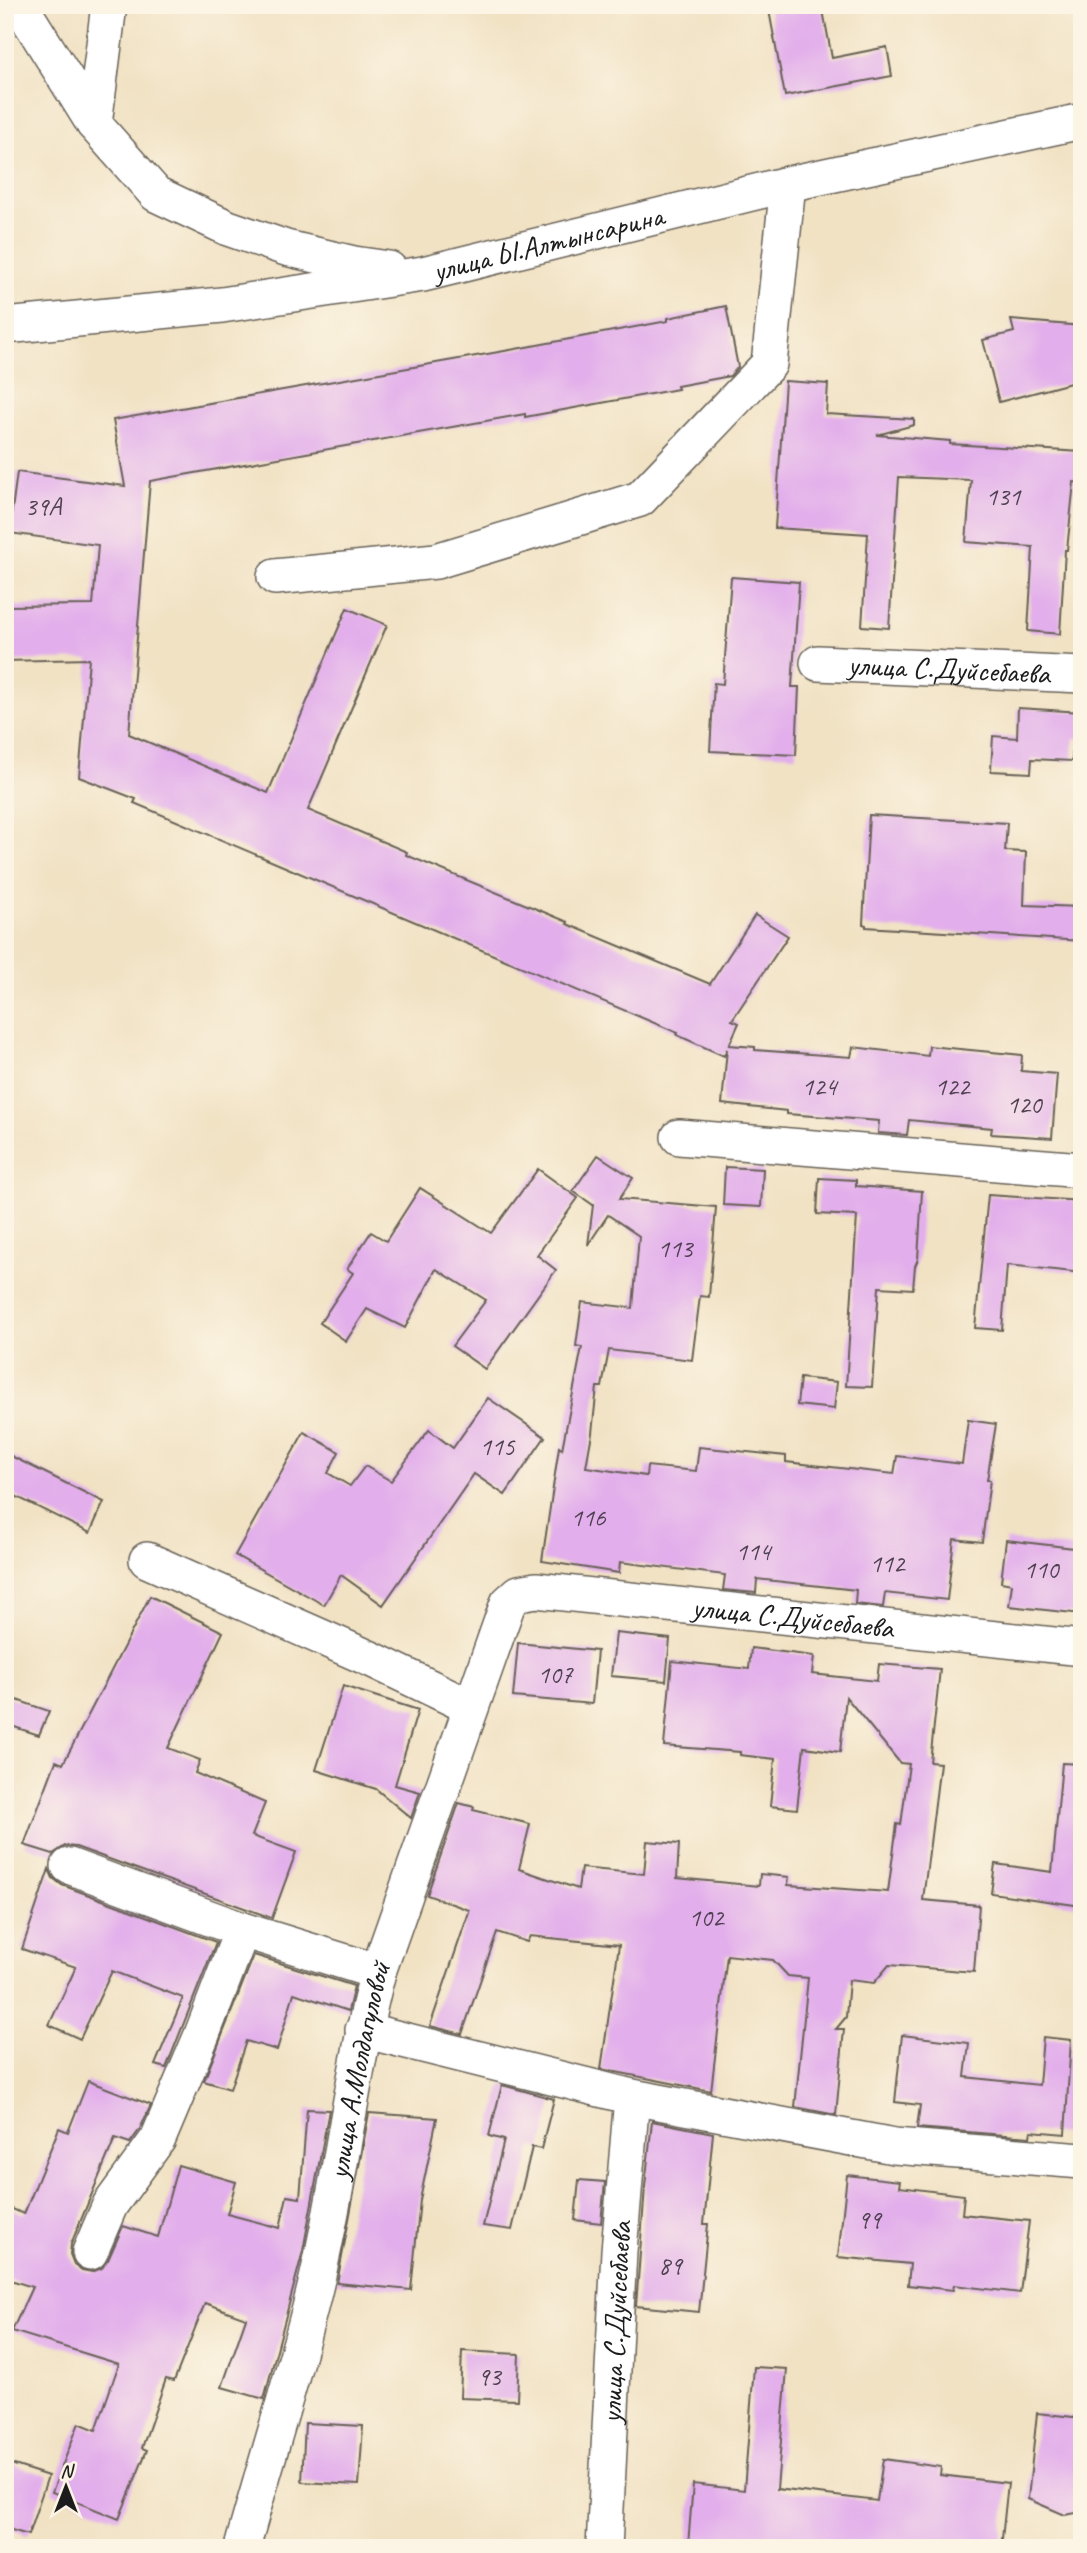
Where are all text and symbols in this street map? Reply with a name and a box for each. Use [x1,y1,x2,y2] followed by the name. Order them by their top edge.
[427,196,670,290] street label: улица Ы.Алтынсарина
[985,480,1022,513] house number: 131
[25,490,63,523] house number: 39А
[845,645,1053,693] street label: улица С.Дуйсебаева
[801,1070,839,1103] house number: 124
[934,1070,972,1103] house number: 122
[1006,1088,1044,1121] house number: 120
[657,1232,695,1265] house number: 113
[479,1430,516,1463] house number: 115
[570,1501,607,1534] house number: 116
[735,1535,773,1568] house number: 114
[869,1547,907,1580] house number: 112
[1023,1553,1061,1586] house number: 110
[688,1588,897,1647] street label: улица С.Дуйсебаева
[537,1658,574,1691] house number: 107
[688,1901,726,1934] house number: 102
[318,1955,400,2184] street label: улица А.Молдагуловой
[857,2203,883,2236] house number: 99
[591,2218,641,2426] street label: улица С.Дуйсебаева
[658,2249,684,2282] house number: 89
[477,2360,503,2393] house number: 93
[32,2452,102,2522] north arrow
[60,2459,75,2483] text: N

